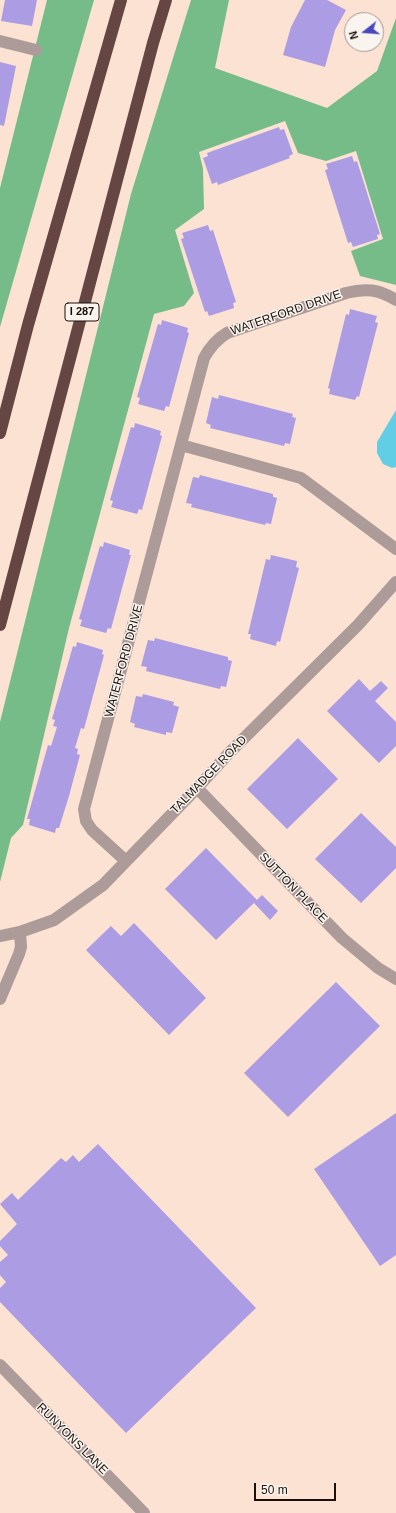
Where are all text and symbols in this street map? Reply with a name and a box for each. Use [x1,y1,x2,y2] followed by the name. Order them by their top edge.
[344,12,384,52] north arrow
[347,30,360,41] text: N
[229,287,343,339] street label: WATERFORD DRIVE
[65,303,99,321] road number: I 287
[102,603,146,719] street label: WATERFORD DRIVE
[168,733,250,817] street label: TALMADGE ROAD
[256,850,330,926] street label: SUTTON PLACE
[33,1400,111,1478] street label: RUNYONS LANE
[256,1475,338,1501] scale bar
[261,1483,288,1497] text: 50 m

